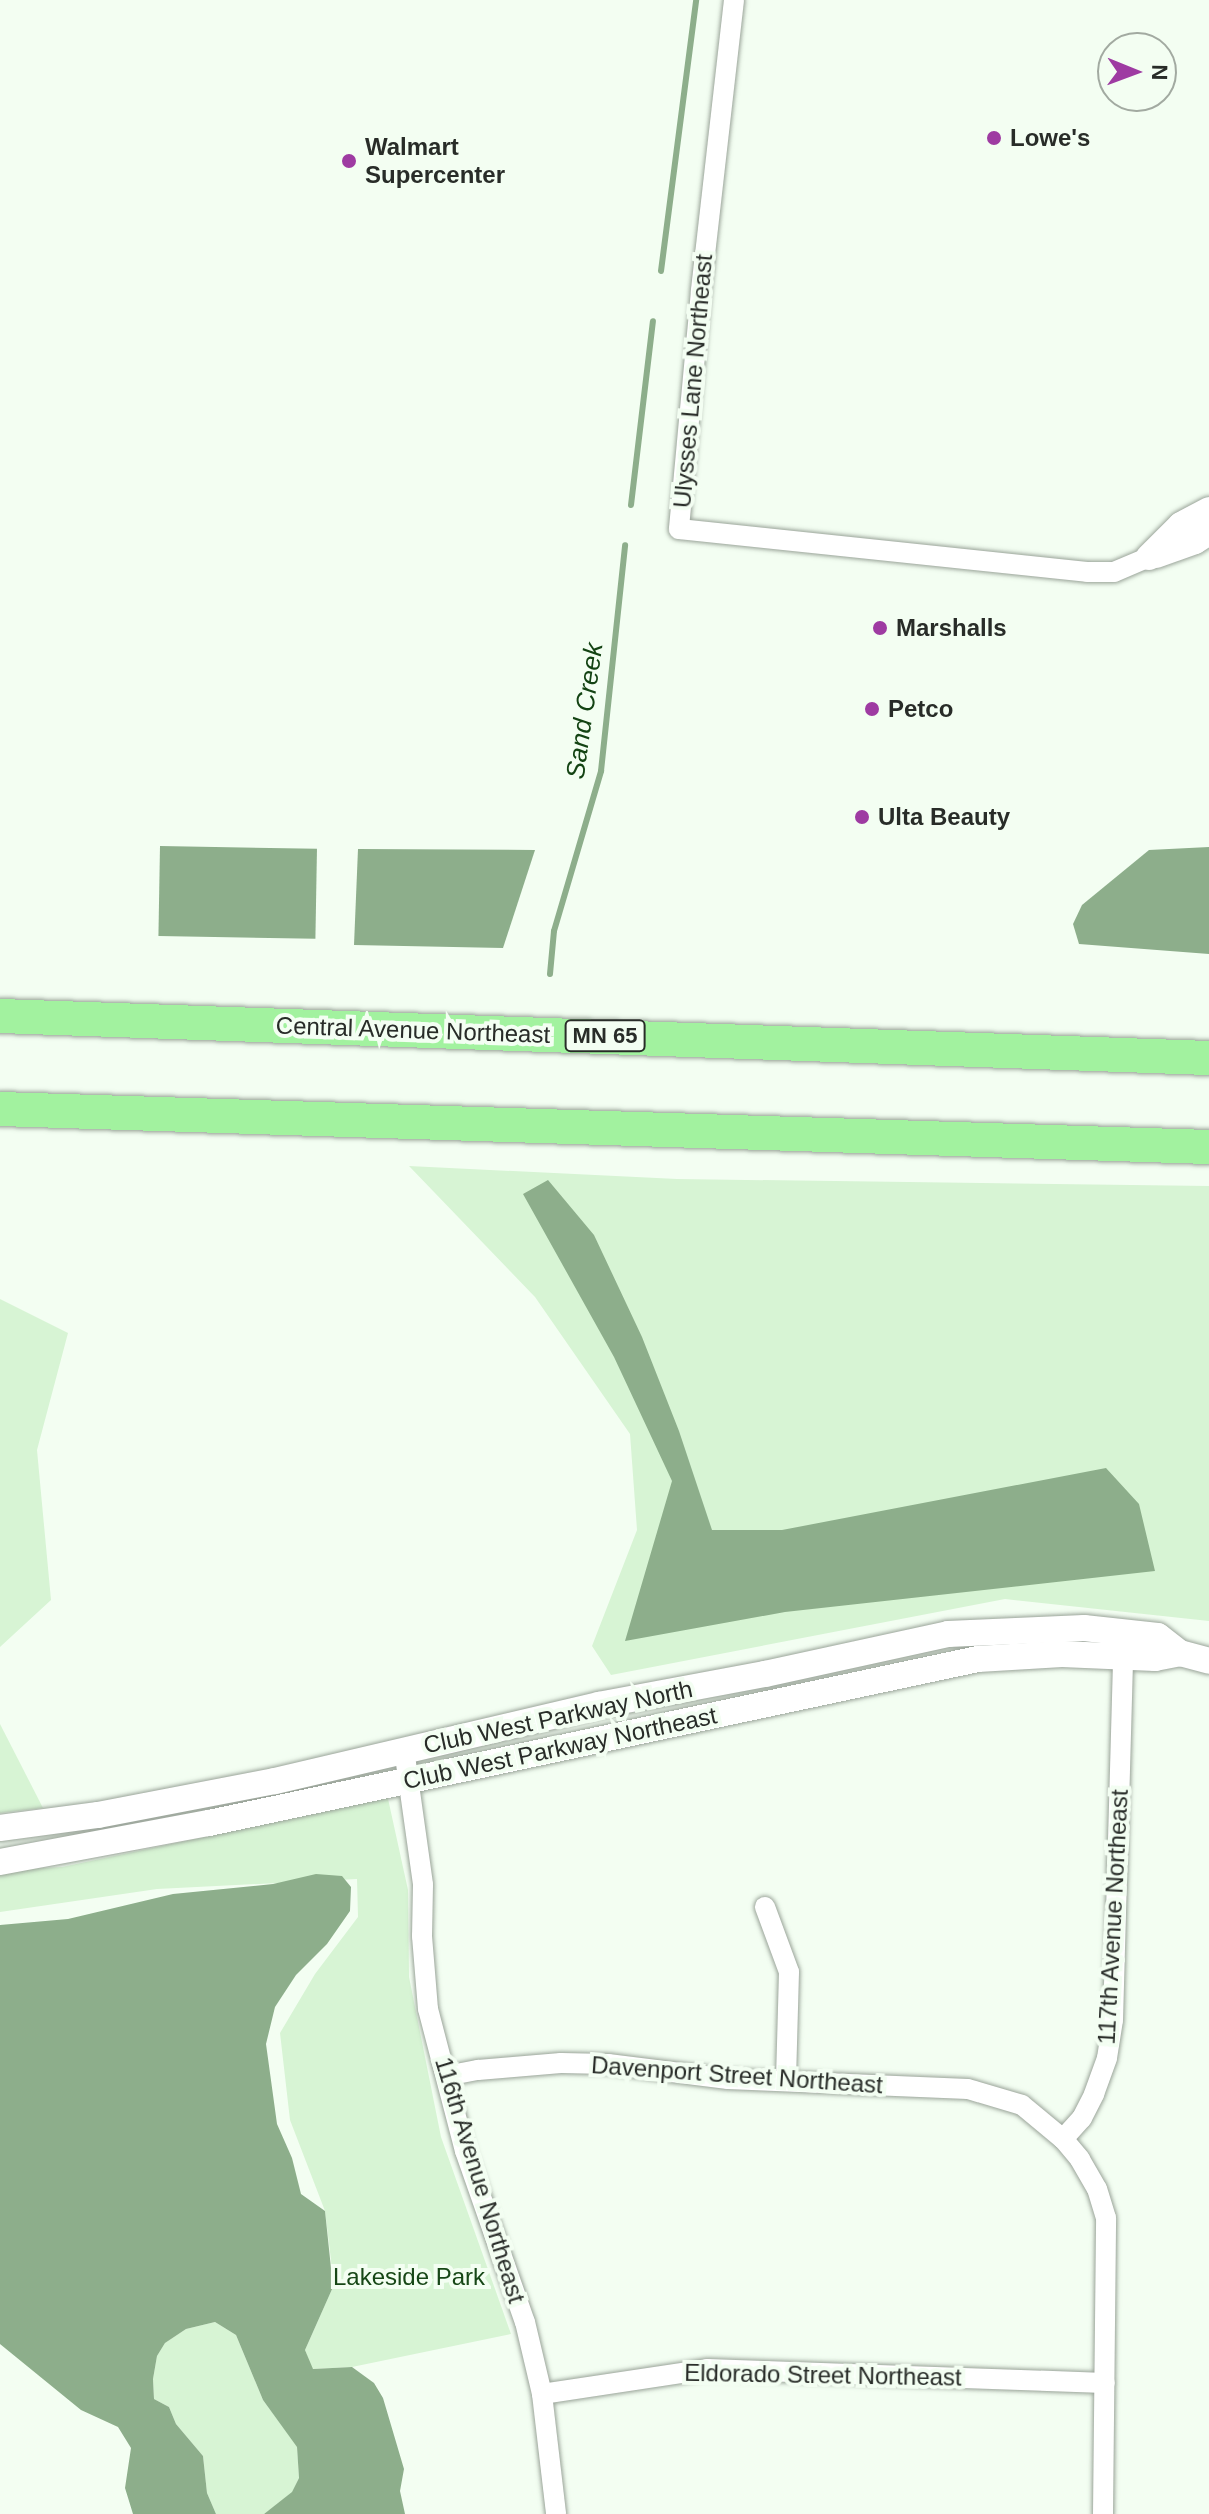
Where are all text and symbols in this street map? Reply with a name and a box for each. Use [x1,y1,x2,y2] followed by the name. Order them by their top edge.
[1097,32,1177,112] north arrow
[1147,64,1172,81] text: N
[1010,124,1090,152] place label: Lowe's
[985,129,1003,147] marker: Lowe's
[365,133,505,189] place label: Walmart Supercenter
[340,152,358,170] marker: Walmart Supercenter
[668,253,718,509] street label: Ulysses Lane Northeast
[896,614,1007,642] place label: Marshalls
[871,619,889,637] marker: Marshalls
[560,641,610,781] water label: Sand Creek
[888,695,953,723] place label: Petco
[863,700,881,718] marker: Petco
[878,803,1010,831] place label: Ulta Beauty
[853,808,871,826] marker: Ulta Beauty
[275,1011,551,1049] street label: Central Avenue Northeast
[563,1018,647,1054] road number: MN 65
[421,1674,695,1760] street label: Club West Parkway North
[401,1701,719,1795] street label: Club West Parkway Northeast
[1092,1788,1134,2046] street label: 117th Avenue Northeast
[590,2050,884,2100] street label: Davenport Street Northeast
[429,2053,531,2307] street label: 116th Avenue Northeast
[333,2263,485,2291] park label: Lakeside Park
[684,2358,962,2392] street label: Eldorado Street Northeast

